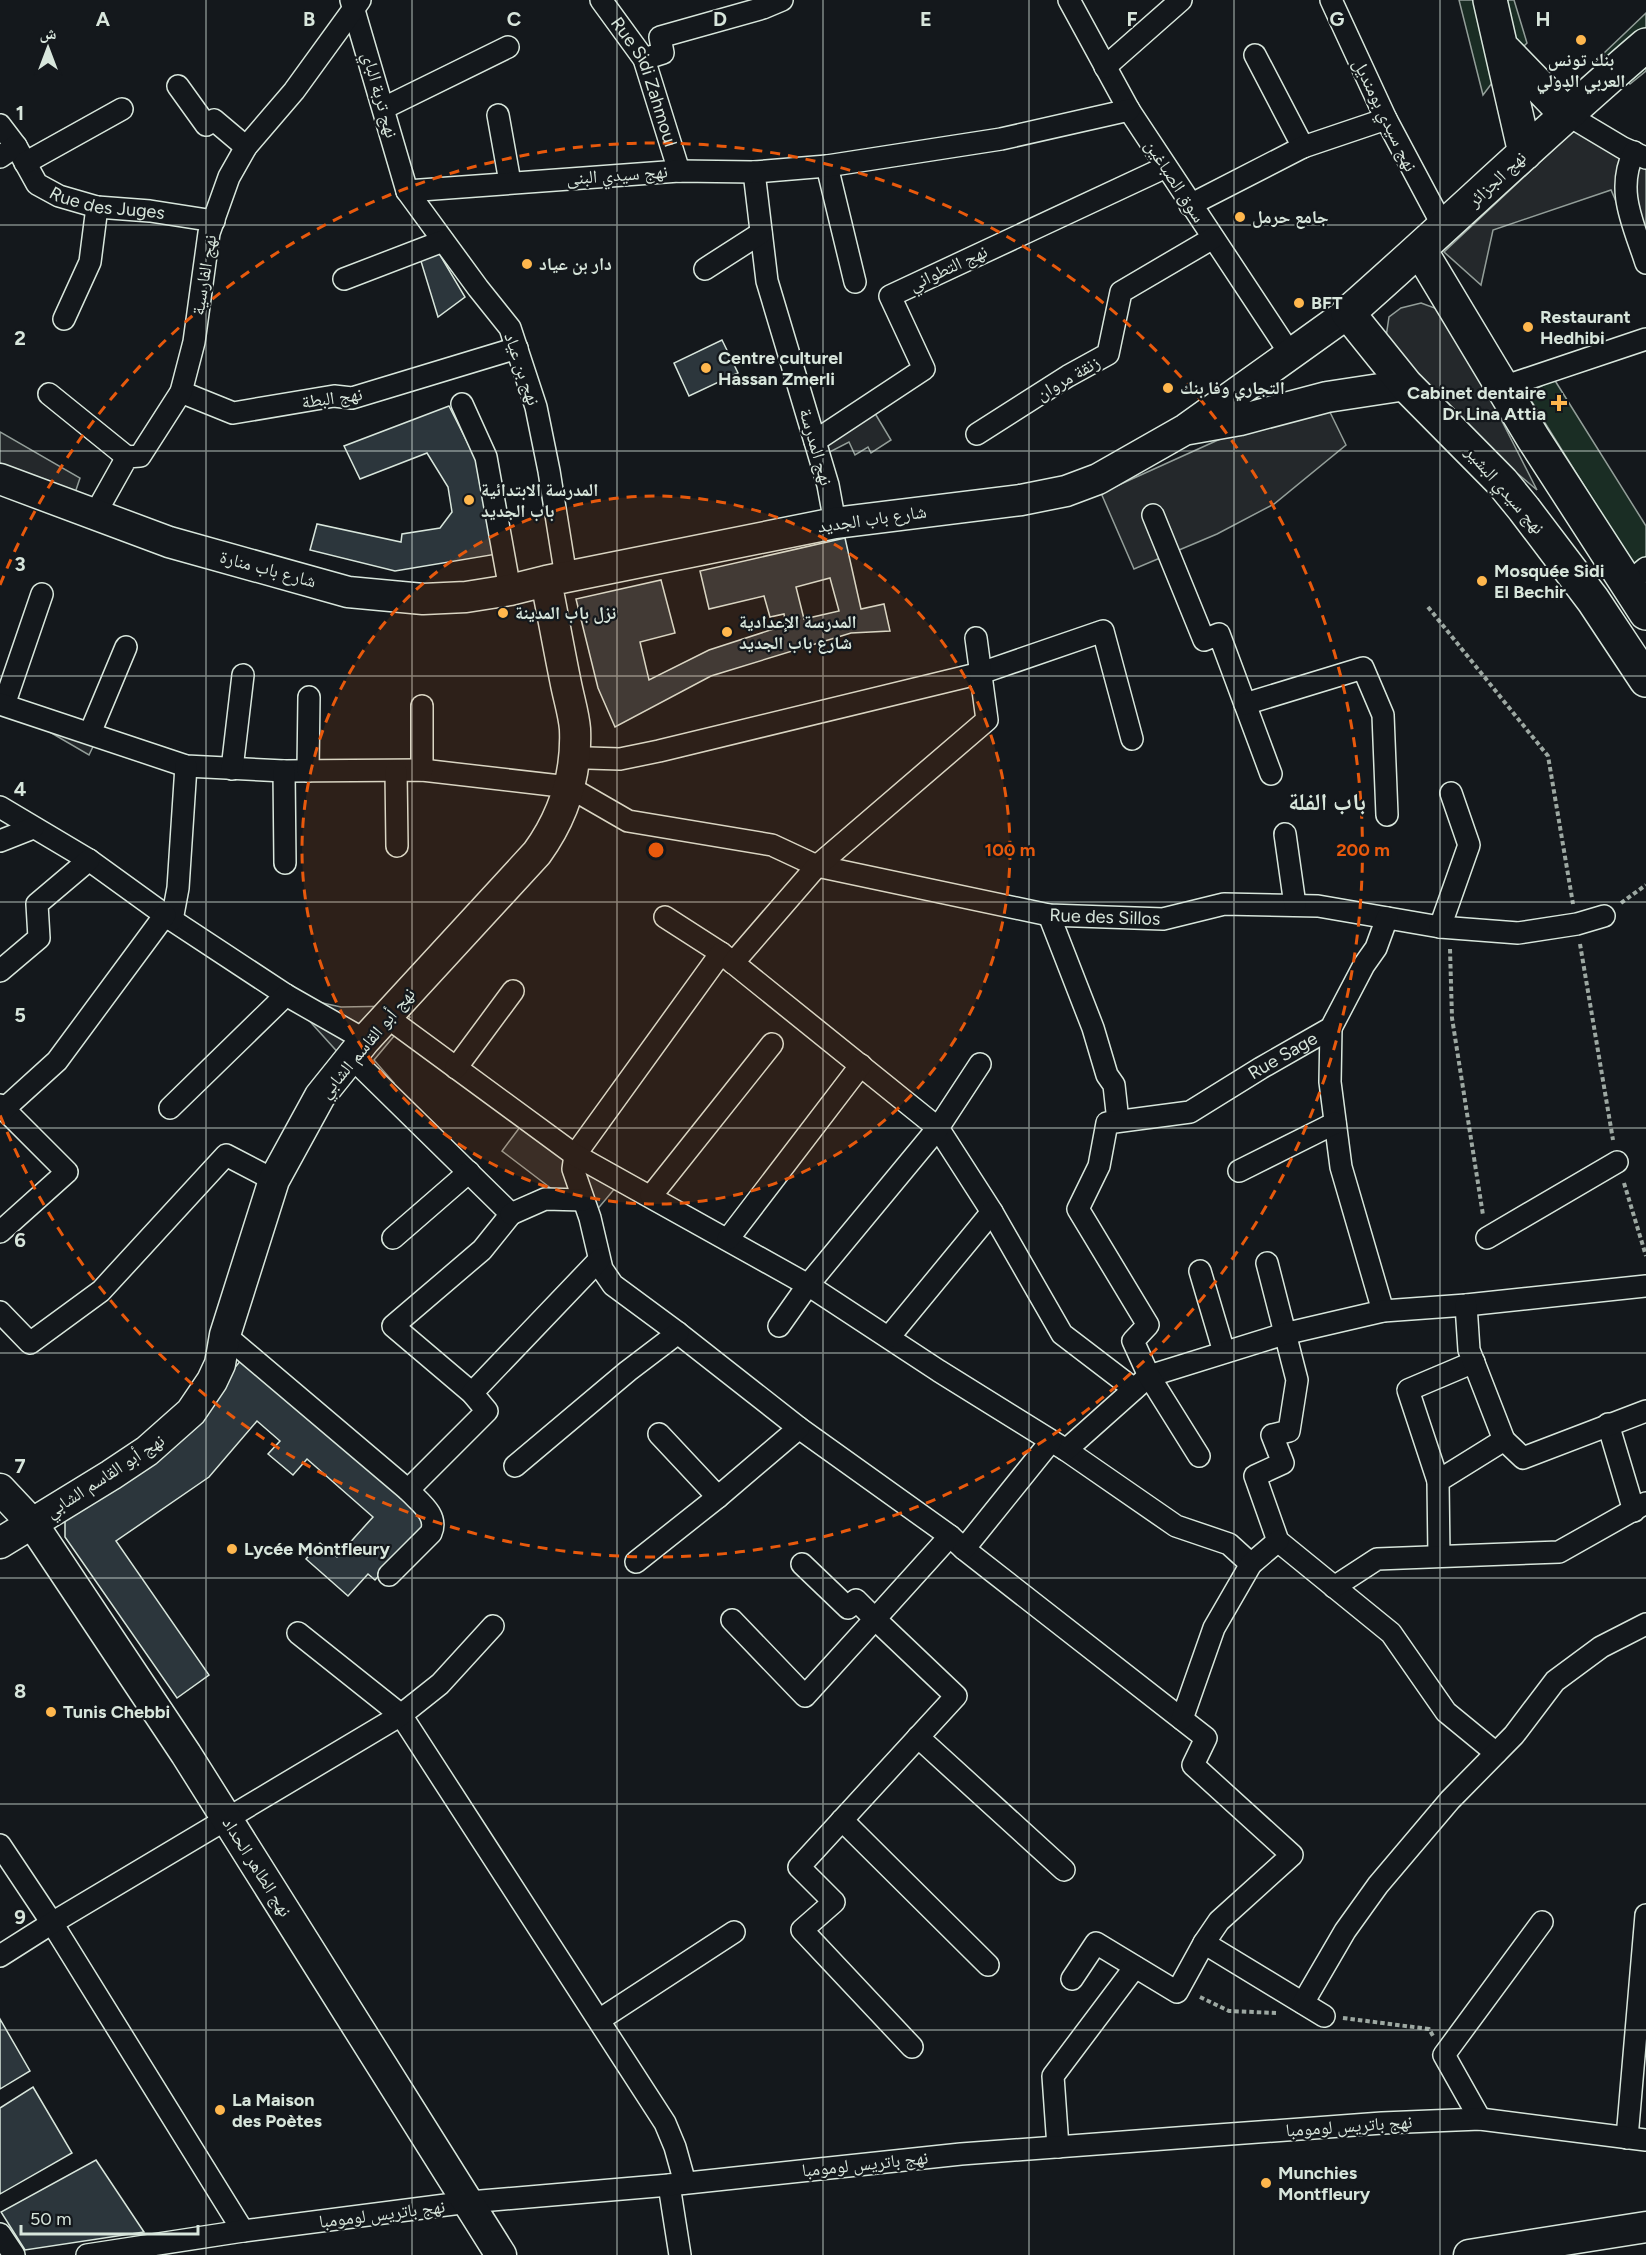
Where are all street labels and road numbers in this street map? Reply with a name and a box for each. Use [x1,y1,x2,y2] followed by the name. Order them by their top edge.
[606,13,682,149] street label: Rue Sidi Zahmoul
[354,50,403,141] street label: نهج تربة الباي
[1345,55,1422,177] street label: نهج سيدي بومنديل
[1140,135,1210,227] street label: سوق الصباغين
[1462,146,1532,213] street label: نهج الجزائر
[566,160,669,193] street label: نهج سيدي البنى
[46,182,166,224] street label: Rue des Juges
[187,233,222,317] street label: نهج الفارسية
[905,240,992,299] street label: نهج التطواني
[498,330,545,409] street label: نهج بن عياد
[1032,351,1104,405] street label: زنقة مروان
[300,383,364,414] street label: نهج البطة
[794,406,838,488] street label: نهج المدرسة
[1457,441,1549,541] street label: نهج سيدي البشير
[816,500,928,538] street label: شارع باب الجديد
[217,546,319,592] street label: شارع باب منارة
[1049,904,1161,930] street label: Rue des Sillos
[314,983,422,1105] street label: نهج أبو القاسم الشابي
[1244,1027,1321,1084] street label: Rue Sage
[41,1429,171,1526] street label: نهج أبو القاسم الشابي
[217,1813,296,1921] street label: نهج الطاهر الحداد
[1285,2111,1413,2142] street label: نهج باتريس لومومبا
[801,2146,929,2183] street label: نهج باتريس لومومبا
[318,2195,447,2234] street label: نهج باتريس لومومبا

